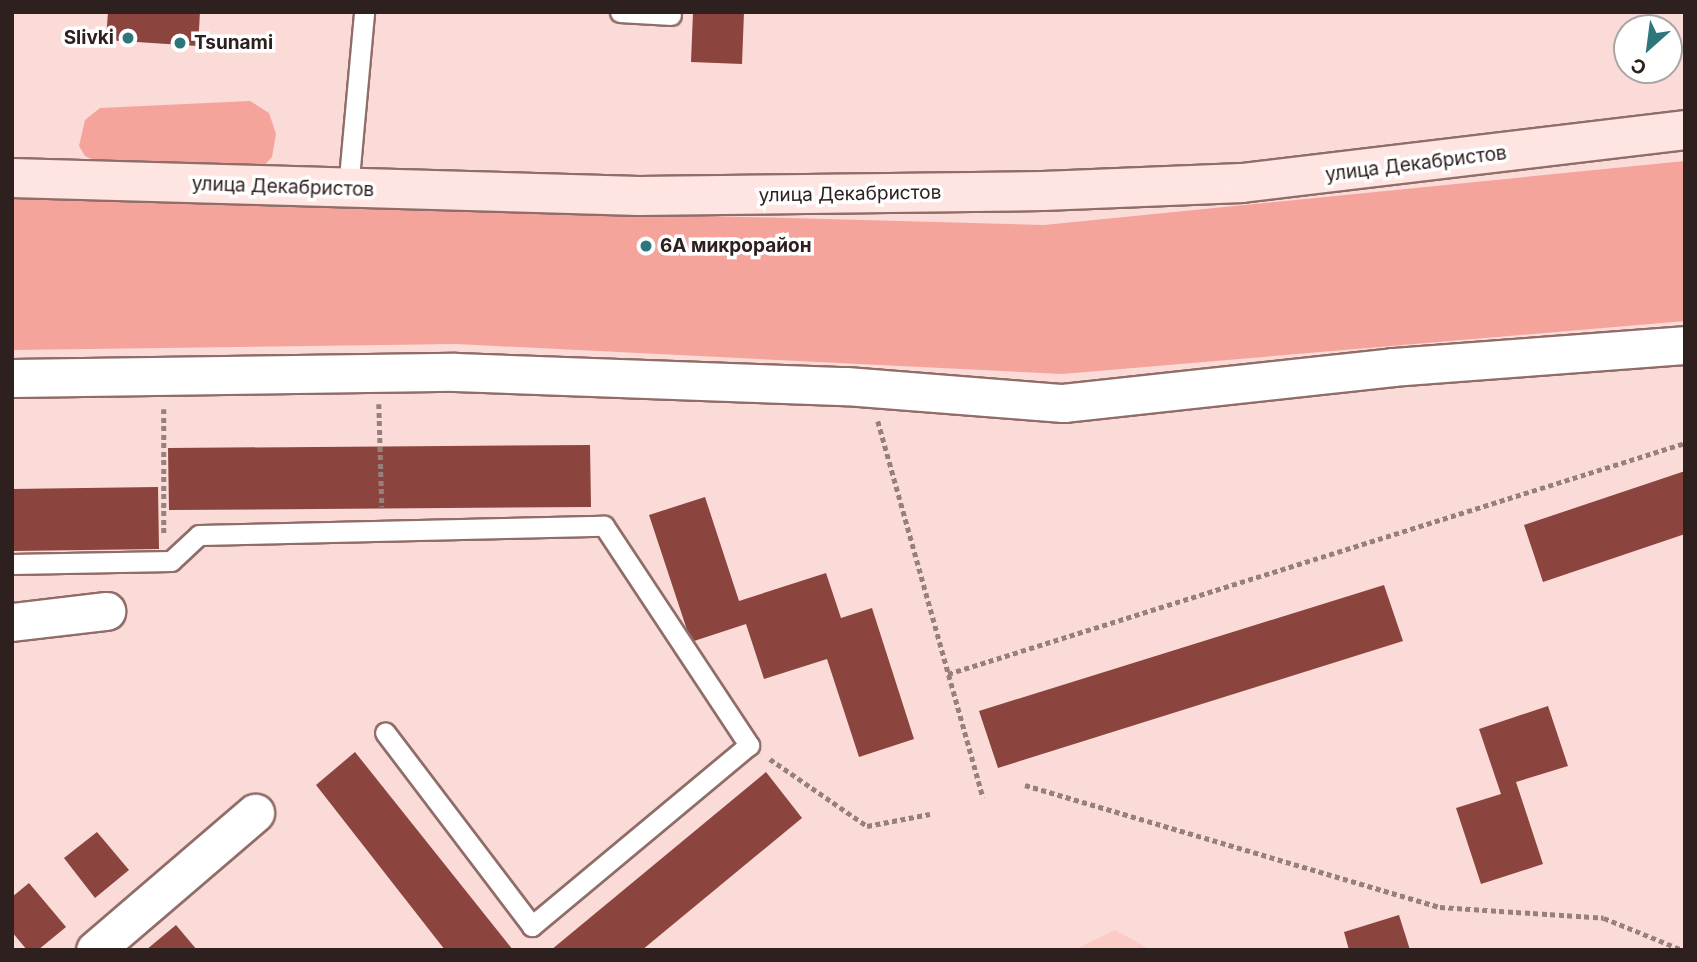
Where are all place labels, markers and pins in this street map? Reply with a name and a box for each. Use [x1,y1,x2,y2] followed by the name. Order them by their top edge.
[64,27,114,49] place label: Slivki
[120,30,136,46] marker: Slivki
[194,32,273,54] place label: Tsunami
[172,35,188,51] marker: Tsunami
[660,235,811,257] place label: 6А микрорайон
[638,238,654,254] marker: 6А микрорайон

